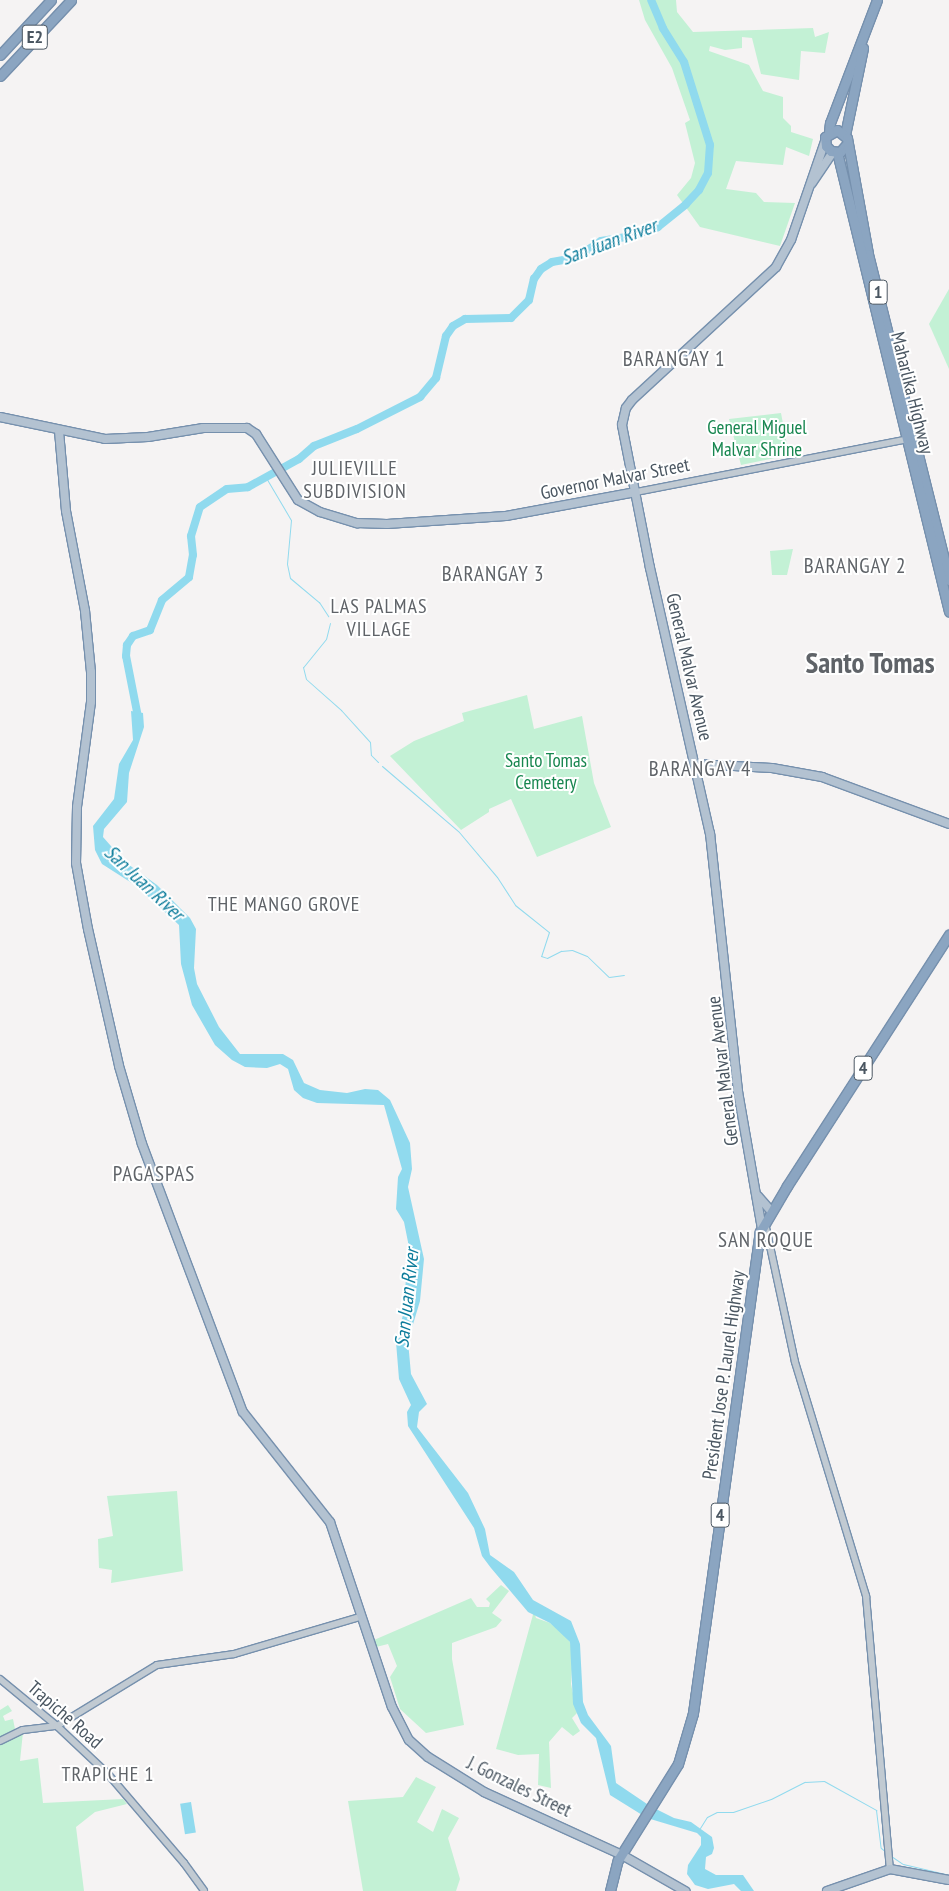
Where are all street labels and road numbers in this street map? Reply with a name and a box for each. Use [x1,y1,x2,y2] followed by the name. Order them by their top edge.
[21,22,49,52] road number: E2
[868,276,888,308] road number: 1
[886,329,938,457] street label: Maharlika Highway
[539,453,691,505] street label: Governor Malvar Street
[661,591,717,743] street label: General Malvar Avenue
[702,995,744,1147] street label: General Malvar Avenue
[853,1052,873,1084] road number: 4
[698,1268,750,1482] street label: President Jose P. Laurel Highway
[710,1500,730,1530] road number: 4
[23,1676,107,1754] street label: Trapiche Road
[463,1752,575,1822] street label: J. Gonzales Street

